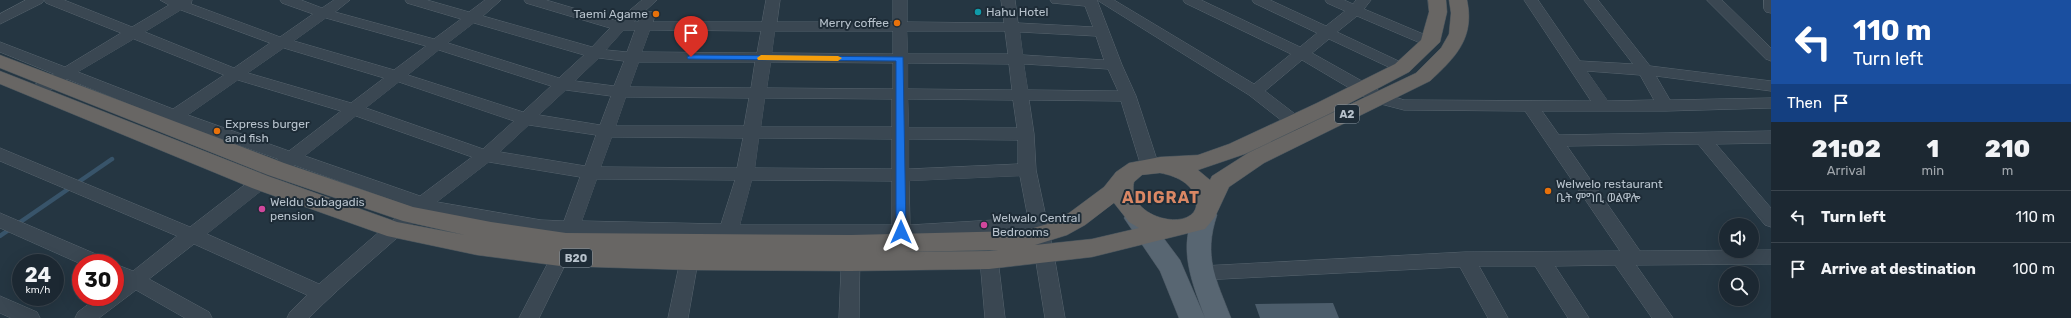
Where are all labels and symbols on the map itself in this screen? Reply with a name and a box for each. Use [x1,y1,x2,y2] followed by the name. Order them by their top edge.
[986,5,1048,19] place label: Hahu Hotel
[573,7,648,21] place label: Taemi Agame
[973,7,983,17] marker: Hahu Hotel
[651,9,661,19] marker: Taemi Agame
[674,16,708,57] pin
[819,16,889,30] place label: Merry coffee
[892,18,902,28] marker: Merry coffee
[1335,105,1359,123] road number: A2
[225,117,310,145] place label: Express burger and fish
[212,126,222,136] marker: Express burger and fish
[1556,177,1663,205] place label: Welwelo restaurant ቤት ምግቢ ወልዋሎ
[1543,186,1553,196] marker: Welwelo restaurant ቤት ምግቢ ወልዋሎ
[1122,188,1200,207] district label: ADIGRAT
[270,195,365,223] place label: Weldu Subagadis pension
[257,204,267,214] marker: Weldu Subagadis pension
[880,211,922,253] position arrow
[992,211,1080,239] place label: Welwalo Central Bedrooms
[979,220,989,230] marker: Welwalo Central Bedrooms
[560,249,592,267] road number: B20
[72,254,124,306] speed limit sign: 30

